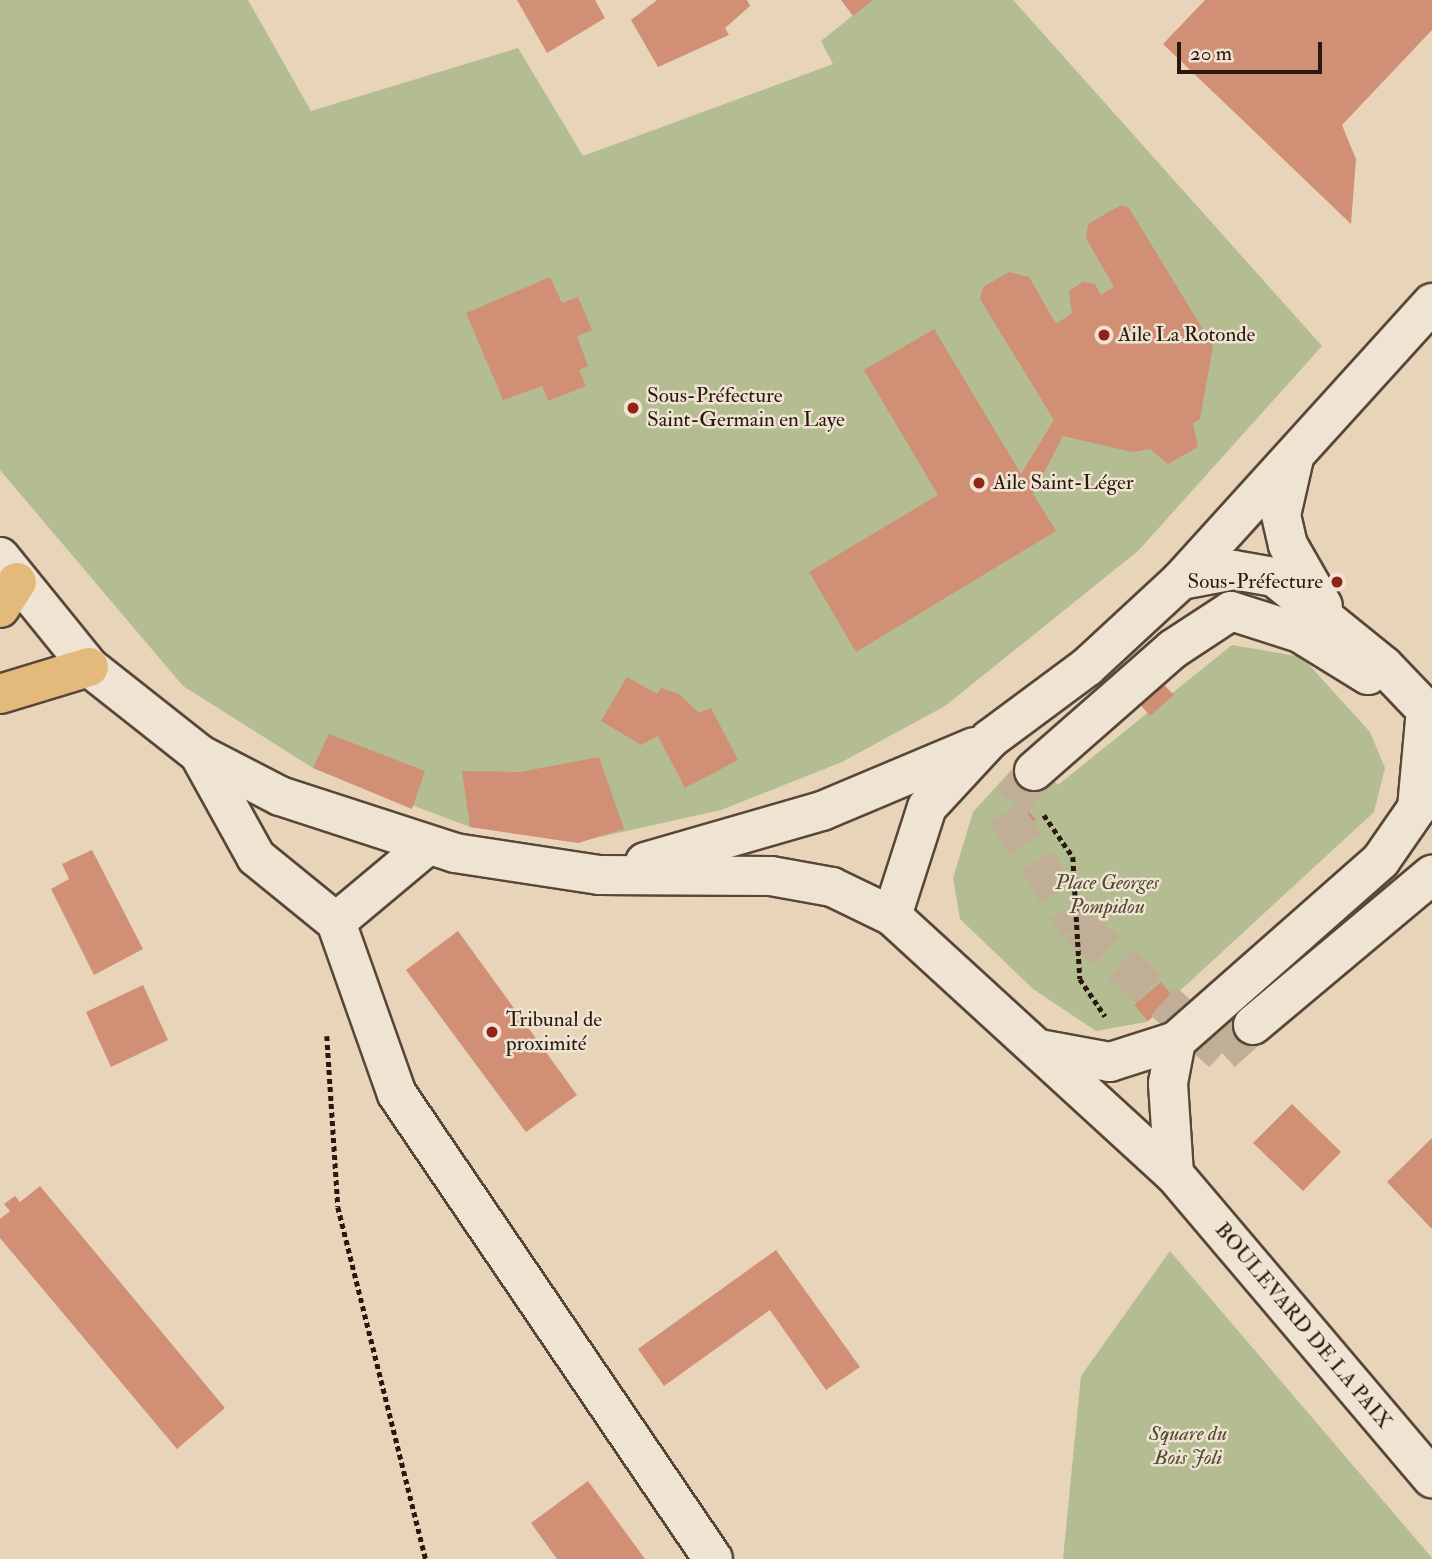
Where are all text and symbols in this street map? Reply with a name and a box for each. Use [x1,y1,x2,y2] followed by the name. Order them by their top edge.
[1180,28,1325,72] scale bar
[1190,40,1232,67] text: 20 m
[1118,322,1255,348] place label: Aile La Rotonde
[1096,327,1112,343] marker: Aile La Rotonde
[647,383,845,433] place label: Sous-Préfecture Saint-Germain en Laye
[625,400,641,416] marker: Sous-Préfecture Saint-Germain en Laye
[993,470,1134,496] place label: Aile Saint-Léger
[971,475,987,491] marker: Aile Saint-Léger
[1187,569,1323,595] place label: Sous-Préfecture
[1329,574,1345,590] marker: Sous-Préfecture
[1055,870,1159,920] park label: Place Georges Pompidou
[506,1007,602,1057] place label: Tribunal de proximité
[484,1024,500,1040] marker: Tribunal de proximité
[1209,1218,1397,1434] street label: BOULEVARD DE LA PAIX
[1149,1421,1227,1471] park label: Square du Bois Joli

